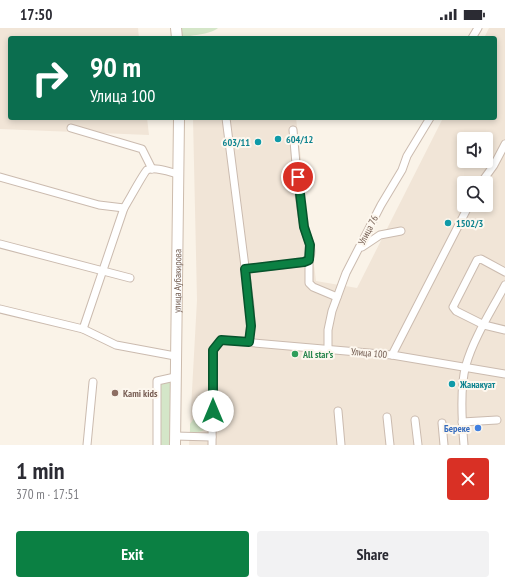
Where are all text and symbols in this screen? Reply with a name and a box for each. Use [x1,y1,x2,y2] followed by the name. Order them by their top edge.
[20,5,52,24] text: 17:50
[90,48,141,85] text: 90 m
[24,52,76,104] icon: right
[90,84,155,107] text: Улица 100
[457,132,493,212] map controls
[457,132,493,168] button: sound
[286,133,314,146] place label: 604/12
[273,134,283,144] marker: 604/12
[223,136,250,149] place label: 603/11
[253,137,263,147] marker: 603/11
[281,160,315,194] pin
[287,166,309,188] icon: arrive
[457,176,493,212] button: search
[355,212,381,247] street label: Улица 76
[456,217,484,230] place label: 1502/3
[443,218,453,228] marker: 1502/3
[170,249,184,313] street label: улица Аубакирова
[350,345,388,361] street label: Улица 100
[302,348,334,361] place label: All star’s
[290,349,300,359] marker: All star’s
[459,378,496,391] place label: Жанакуат
[447,379,457,389] marker: Жанакуат
[123,387,158,400] place label: Kami kids
[110,388,120,398] marker: Kami kids
[192,390,234,432] position arrow
[444,422,470,435] place label: Береке
[473,423,483,433] marker: Береке
[16,455,64,486] text: 1 min
[447,458,489,500] button: close
[16,486,79,503] text: 370 m · 17:51
[16,531,249,577] button: Exit
[257,531,489,577] button: Share

